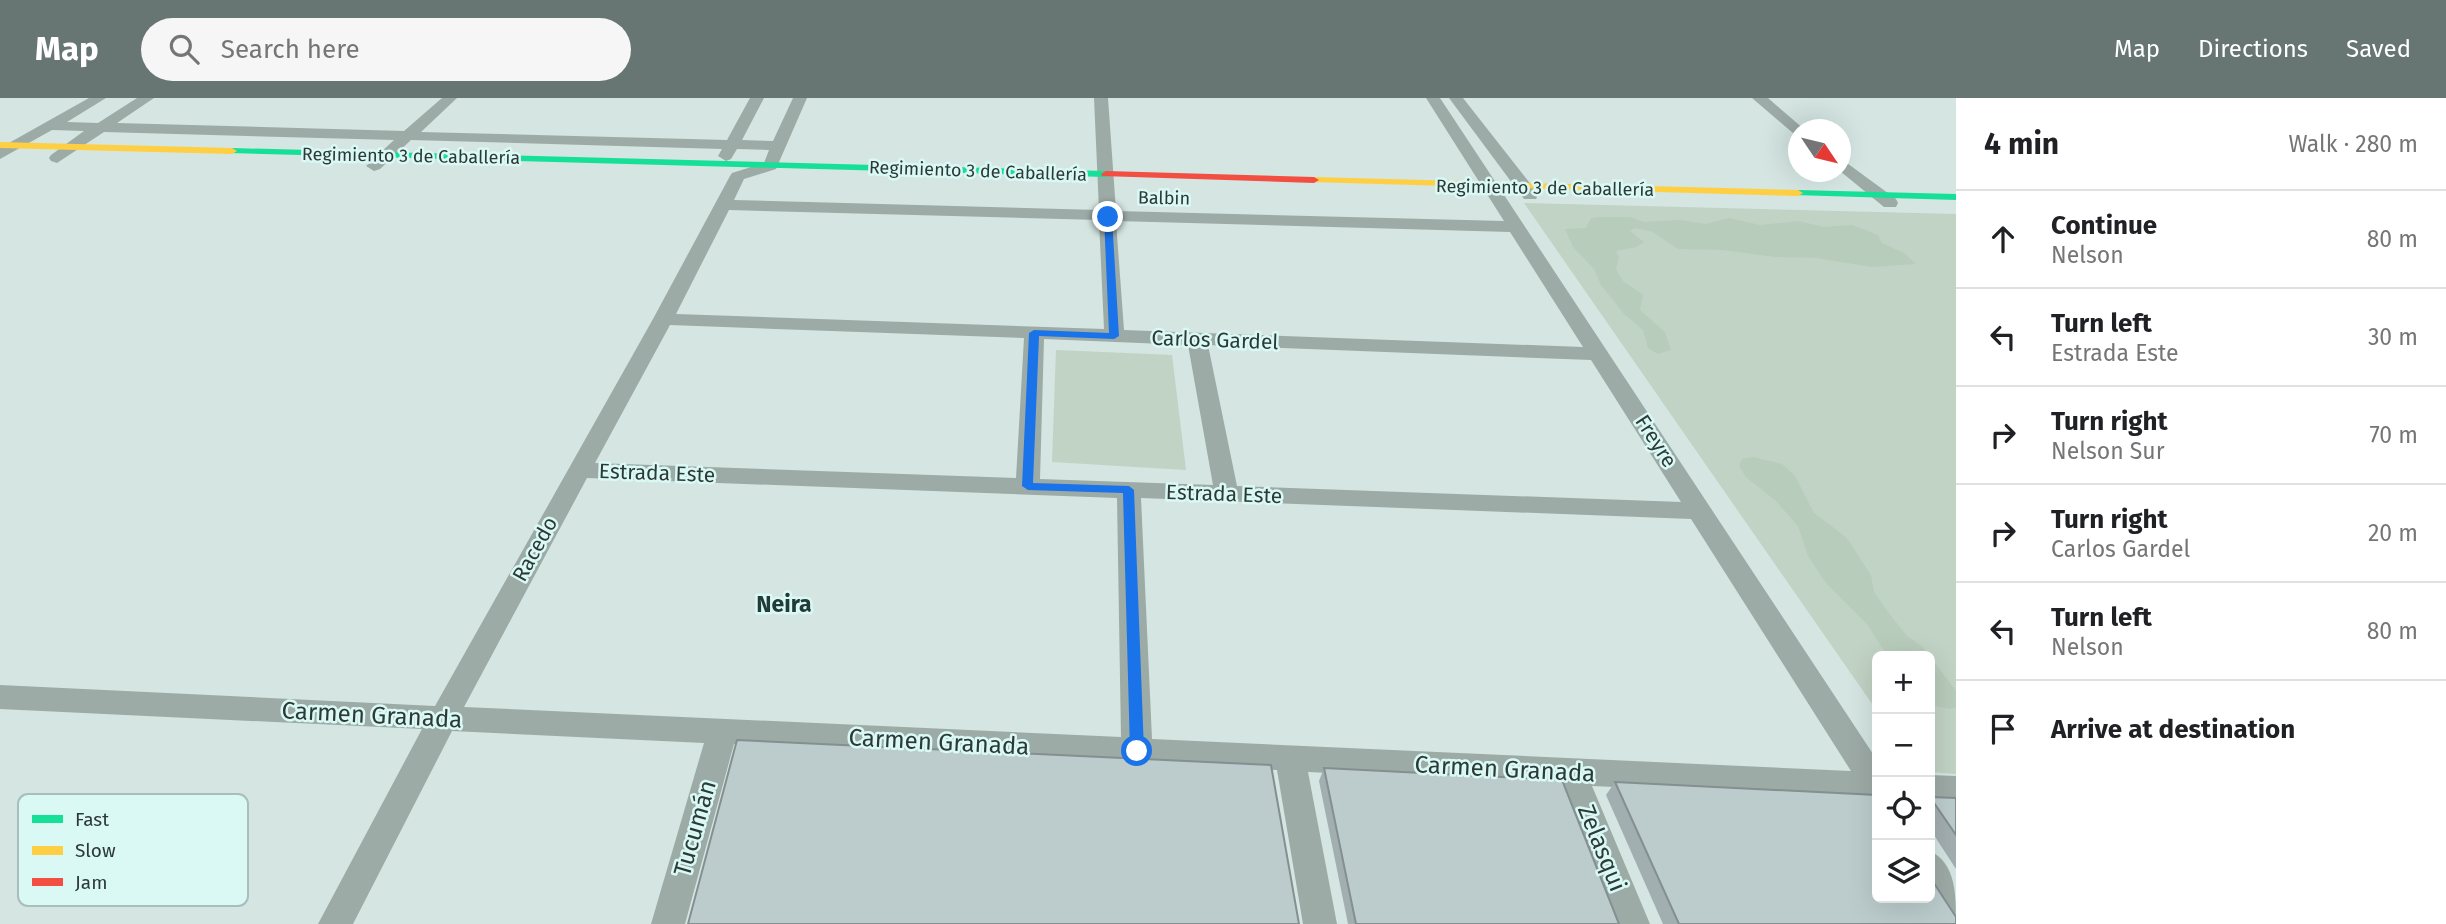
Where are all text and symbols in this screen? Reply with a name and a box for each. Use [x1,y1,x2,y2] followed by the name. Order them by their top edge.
[141,18,631,81] search box
[35,29,99,69] text: Map
[165,30,203,68] icon: search
[221,34,360,65] text: Search here
[2114,35,2160,63] text: Map
[2198,35,2308,63] text: Directions
[2346,35,2411,63] text: Saved
[1788,119,1851,182] north arrow
[1984,126,2059,162] text: 4 min
[2288,130,2418,158] text: Walk · 280 m
[302,143,520,169] street label: Regimiento 3 de Caballería
[869,156,1087,186] street label: Regimiento 3 de Caballería
[1436,175,1654,201] street label: Regimiento 3 de Caballería
[1138,187,1190,209] street label: Balbin
[1092,201,1123,232] route end
[2051,210,2157,241] text: Continue
[1984,220,2022,258] icon: ahead
[2367,225,2418,253] text: 80 m
[2051,241,2124,269] text: Nelson
[2051,308,2152,339] text: Turn left
[1984,318,2022,356] icon: left
[2368,323,2418,351] text: 30 m
[1151,325,1279,355] street label: Carlos Gardel
[2051,339,2179,367] text: Estrada Este
[2051,406,2168,437] text: Turn right
[1629,410,1683,472] street label: Freyre
[1984,416,2022,454] icon: right
[2369,421,2418,449] text: 70 m
[2051,437,2165,465] text: Nelson Sur
[598,458,716,488] street label: Estrada Este
[1165,479,1283,509] street label: Estrada Este
[2051,504,2168,535] text: Turn right
[507,512,563,586] street label: Racedo
[1984,514,2022,552] icon: right
[2368,519,2418,547] text: 20 m
[2051,535,2190,563] text: Carlos Gardel
[756,590,812,618] district label: Neira
[2051,602,2152,633] text: Turn left
[1984,612,2022,650] icon: left
[2367,617,2418,645] text: 80 m
[2051,633,2124,661] text: Nelson
[1872,651,1935,903] map controls
[1872,651,1935,714] button: +
[281,696,463,734] street label: Carmen Granada
[1984,710,2022,748] icon: arrive
[1872,714,1935,777] button: −
[2051,714,2295,745] text: Arrive at destination
[848,723,1030,761] street label: Carmen Granada
[1121,735,1152,766] route start
[1414,750,1596,788] street label: Carmen Granada
[668,777,722,879] street label: Tucumán
[1872,777,1935,840] button: locate
[18,794,248,906] legend
[1572,801,1632,895] street label: Zelasqui
[75,808,109,831] text: Fast
[75,839,116,862] text: Slow
[1872,840,1935,903] button: layers
[75,871,107,894] text: Jam

